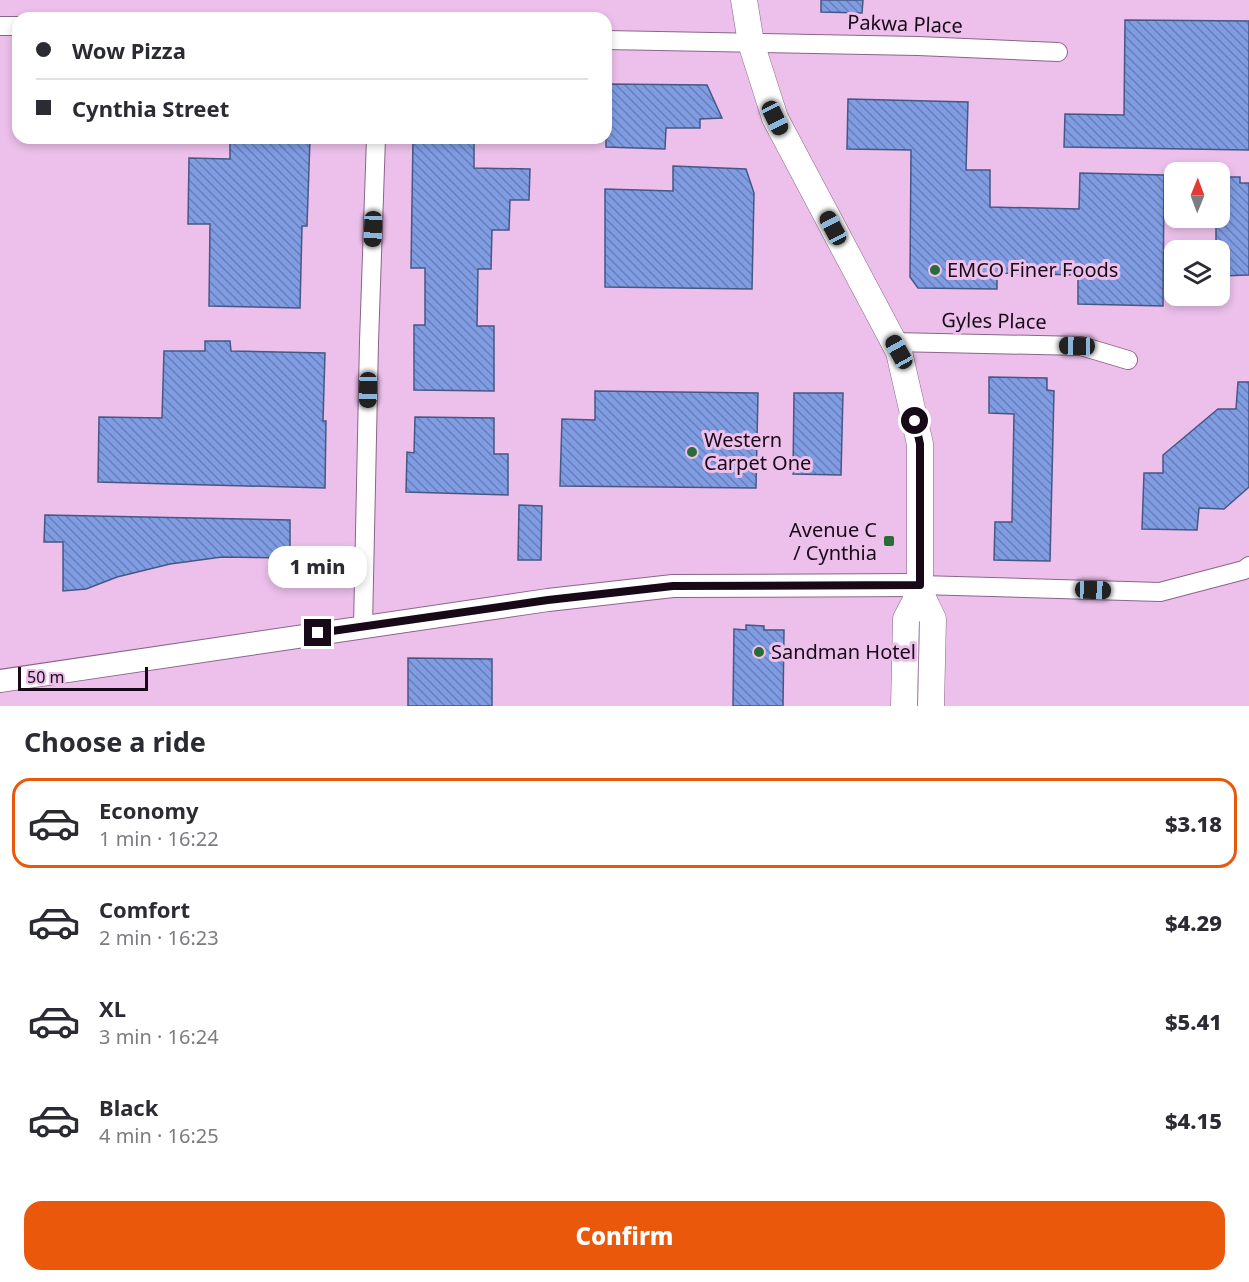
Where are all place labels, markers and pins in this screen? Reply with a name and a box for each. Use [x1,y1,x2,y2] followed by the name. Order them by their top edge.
[947,256,1118,283] place label: EMCO Finer Foods
[928,263,942,277] marker: EMCO Finer Foods
[704,426,811,476] place label: Western Carpet One
[685,445,699,459] marker: Western Carpet One
[789,516,877,566] place label: Avenue C / Cynthia
[882,534,896,548] marker: Avenue C / Cynthia
[771,638,916,665] place label: Sandman Hotel
[752,645,766,659] marker: Sandman Hotel

